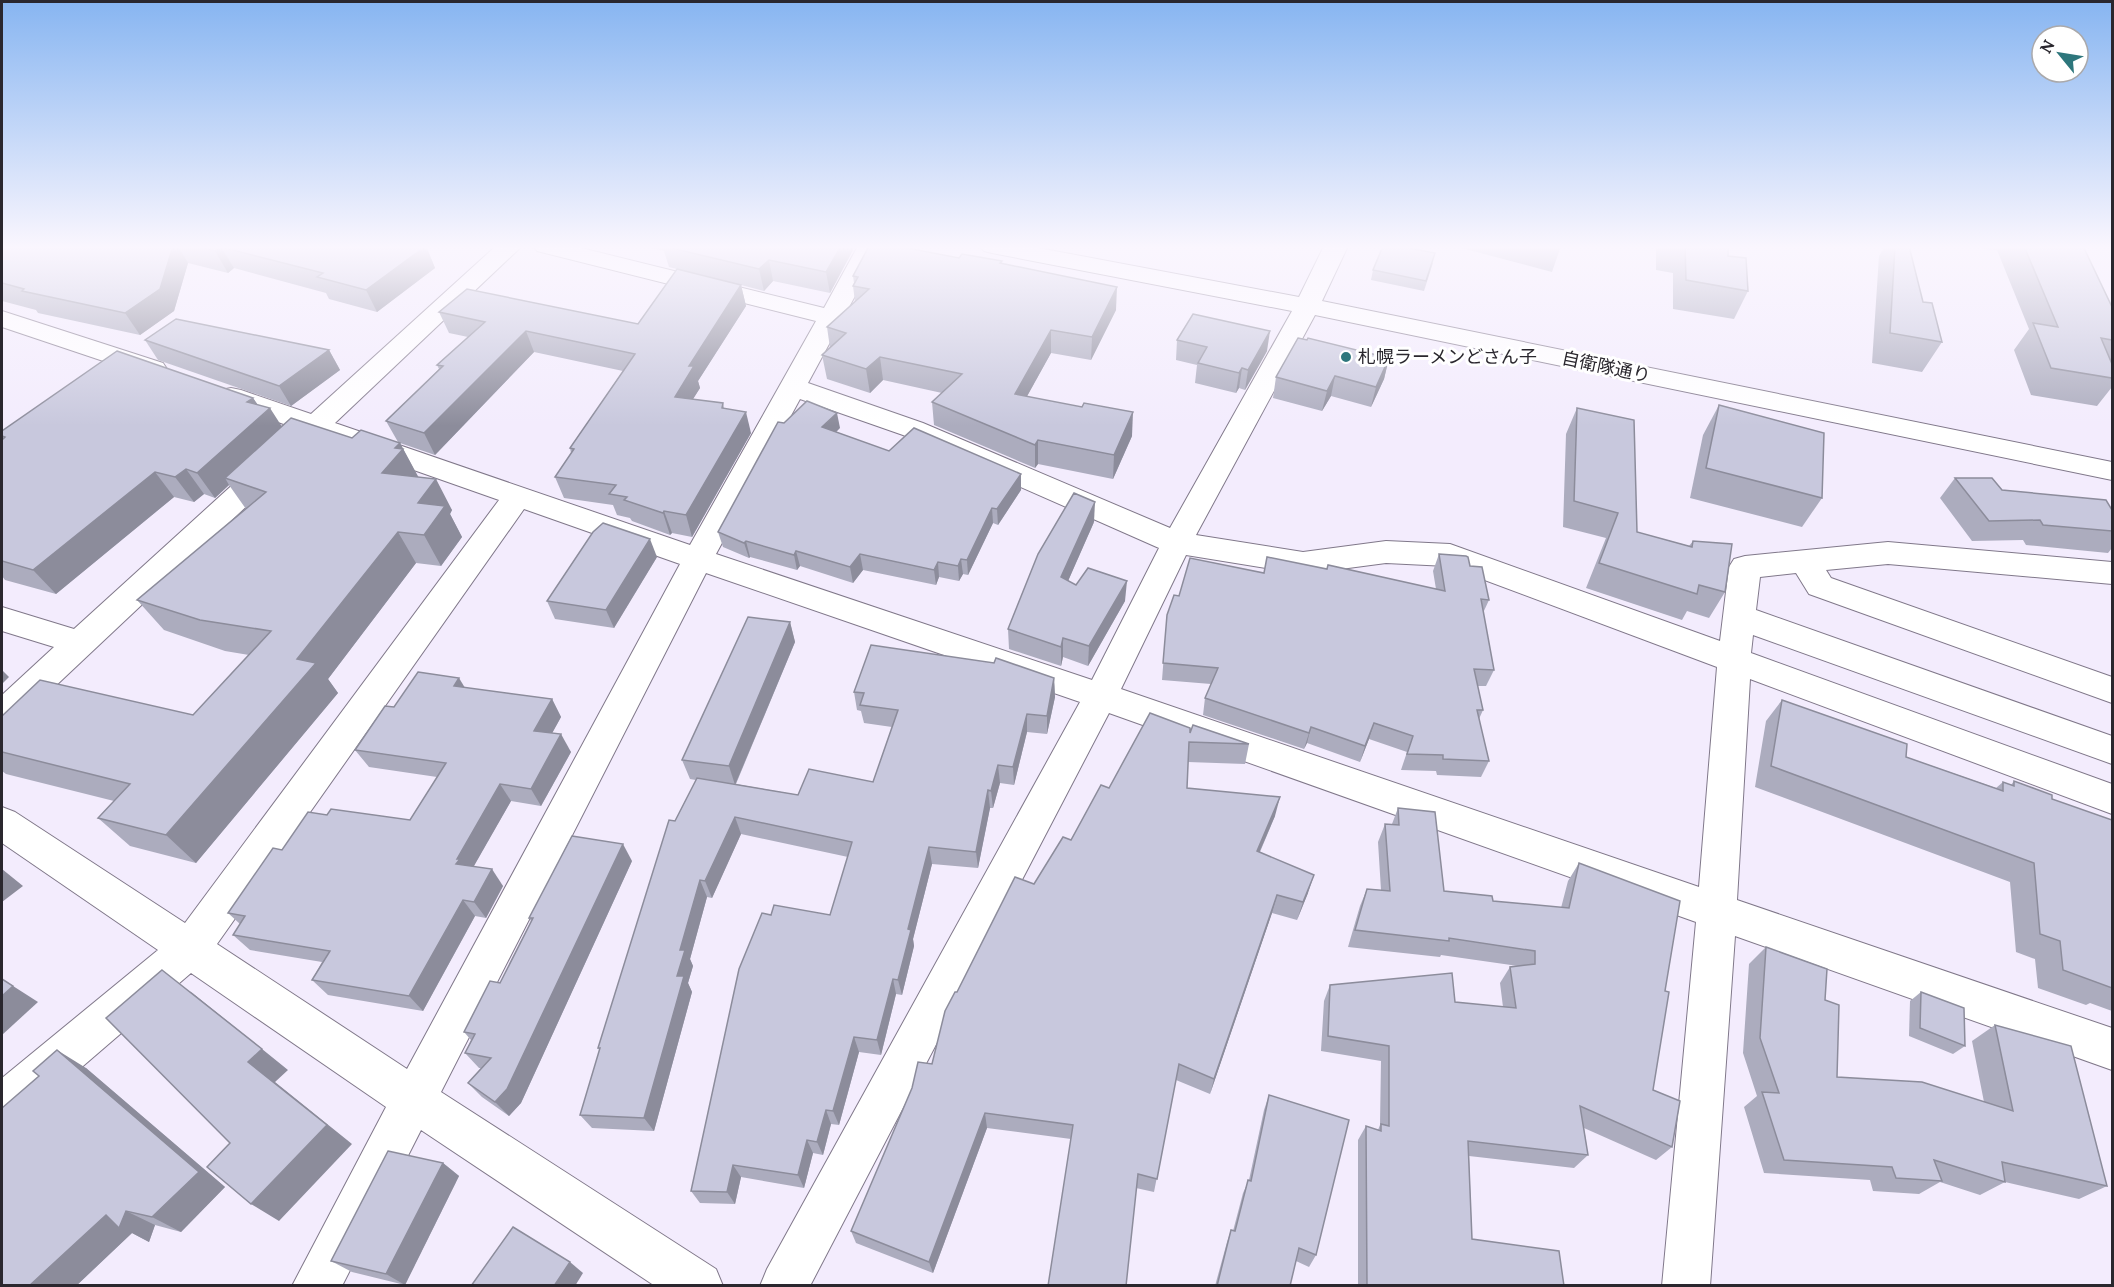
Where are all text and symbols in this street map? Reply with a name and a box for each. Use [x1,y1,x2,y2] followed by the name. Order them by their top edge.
[2030,24,2090,84] north arrow
[2035,36,2059,57] text: N
[1358,345,1537,368] place label: 札幌ラーメンどさん子
[1560,346,1653,387] street label: 自衛隊通り
[1339,350,1353,364] marker: 札幌ラーメンどさん子

